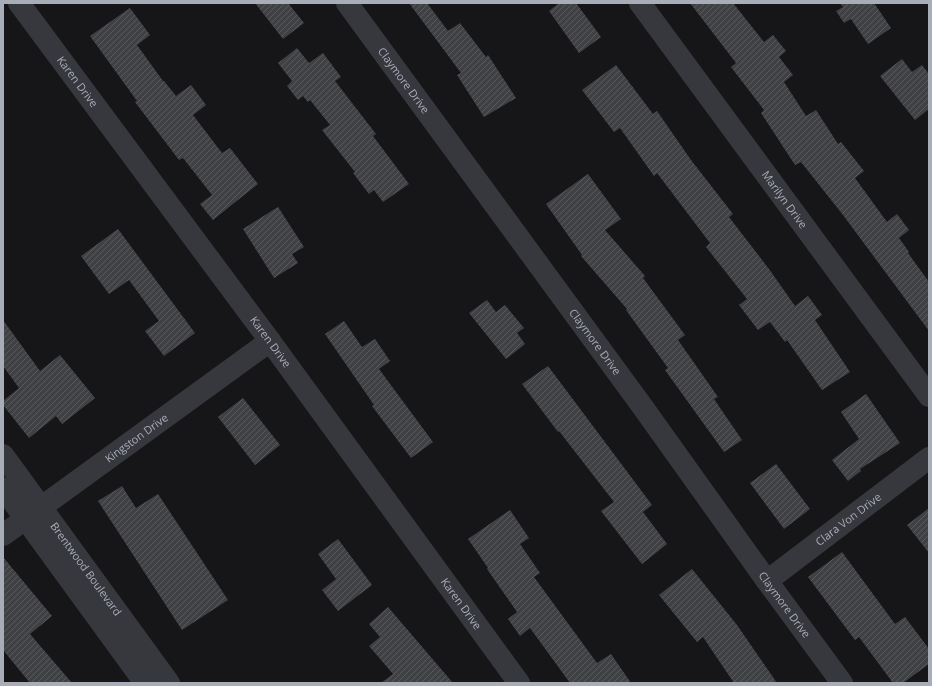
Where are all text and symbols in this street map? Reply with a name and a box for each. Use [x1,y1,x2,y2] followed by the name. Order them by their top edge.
[375,44,433,116] street label: Claymore Drive
[54,53,102,110] street label: Karen Drive
[759,167,811,231] street label: Marilyn Drive
[566,305,625,378] street label: Claymore Drive
[247,313,295,370] street label: Karen Drive
[102,410,171,466] street label: Kingston Drive
[812,489,884,549] street label: Clara Von Drive
[47,519,125,618] street label: Brentwood Boulevard
[756,568,814,641] street label: Claymore Drive
[438,575,485,632] street label: Karen Drive

